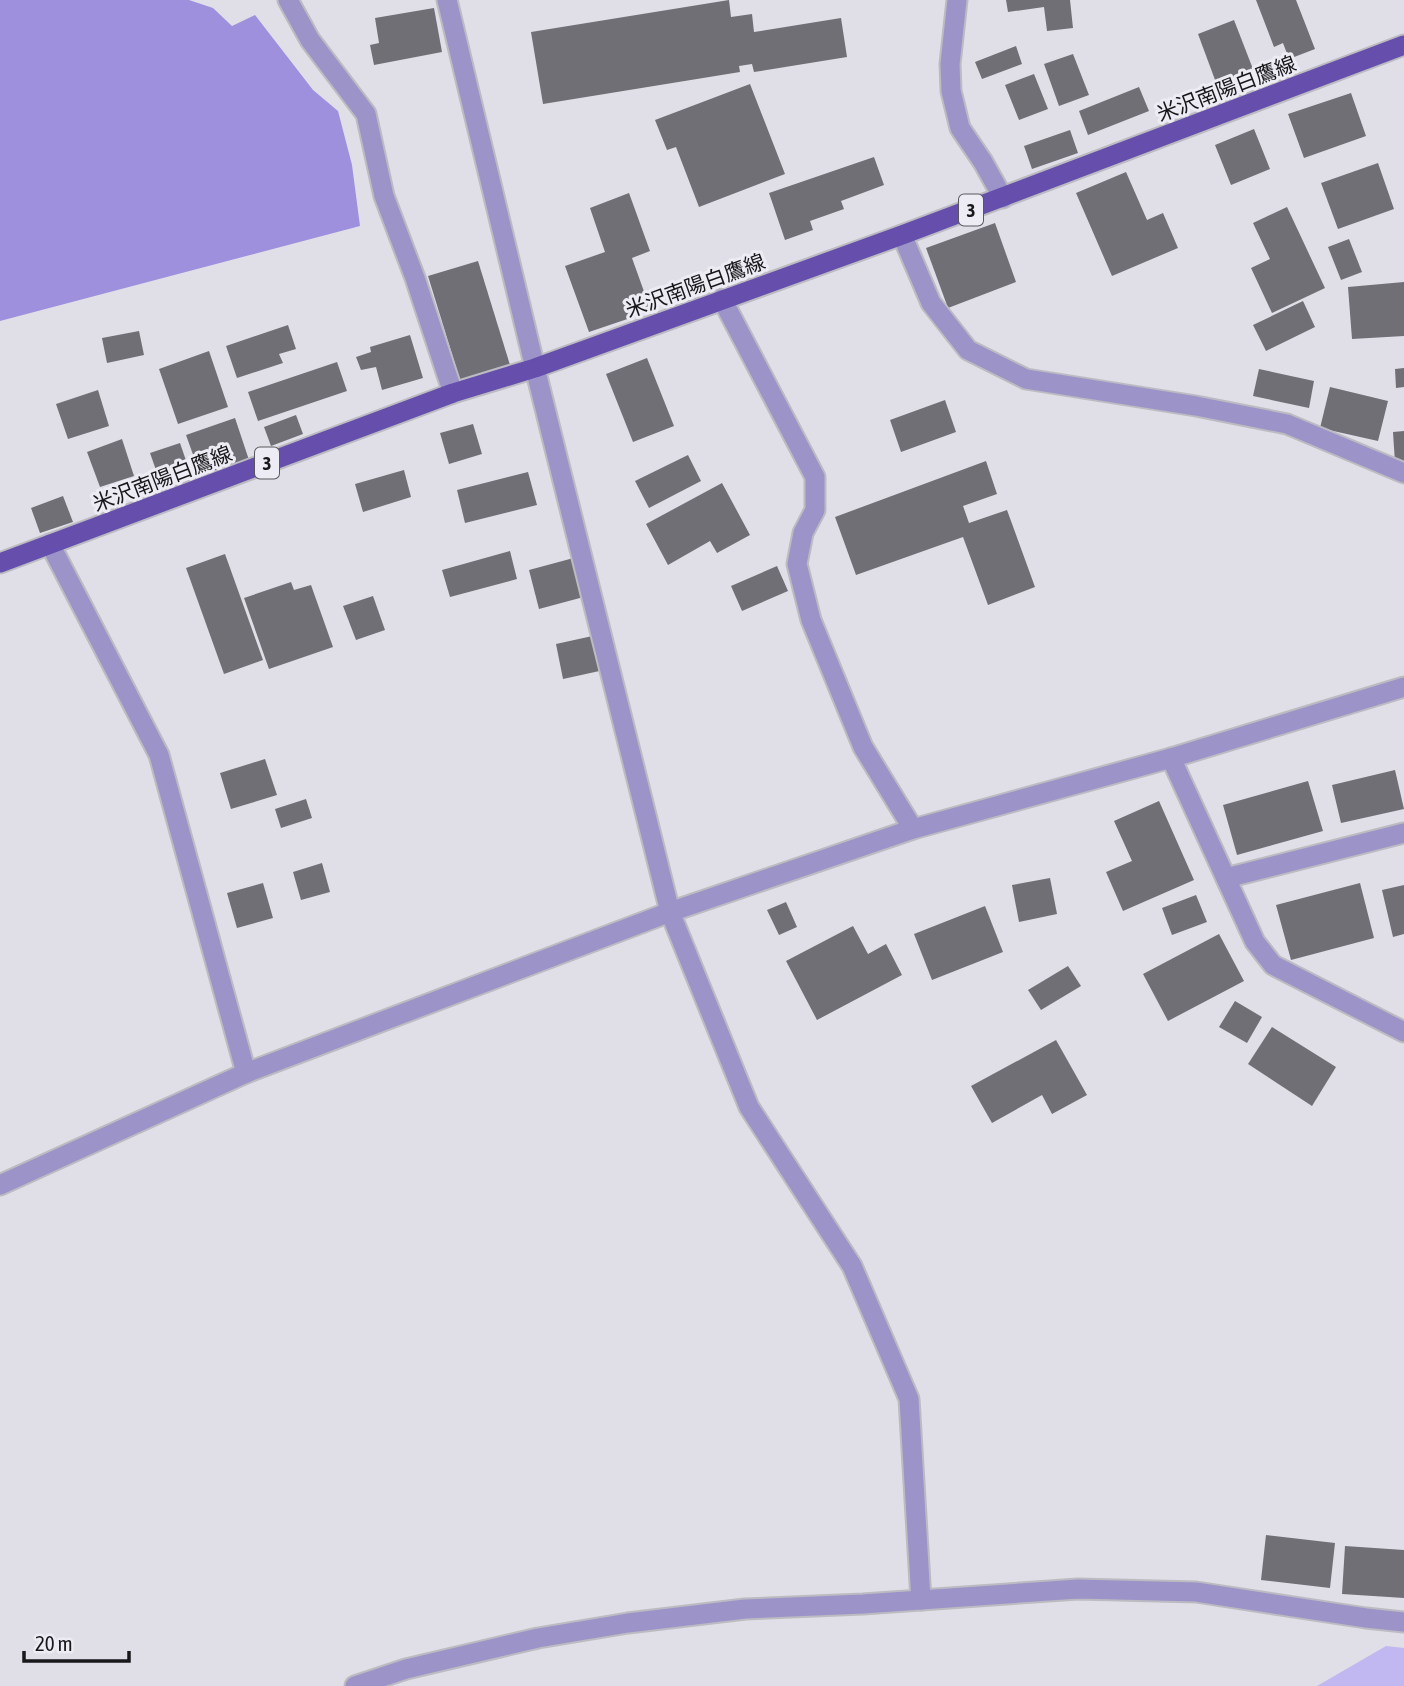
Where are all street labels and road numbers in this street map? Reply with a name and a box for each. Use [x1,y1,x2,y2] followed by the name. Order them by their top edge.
[1153,50,1299,126] street label: 米沢南陽白鷹線
[959,194,983,226] road number: 3
[622,249,768,321] street label: 米沢南陽白鷹線
[89,440,235,516] street label: 米沢南陽白鷹線
[255,447,279,478] road number: 3

